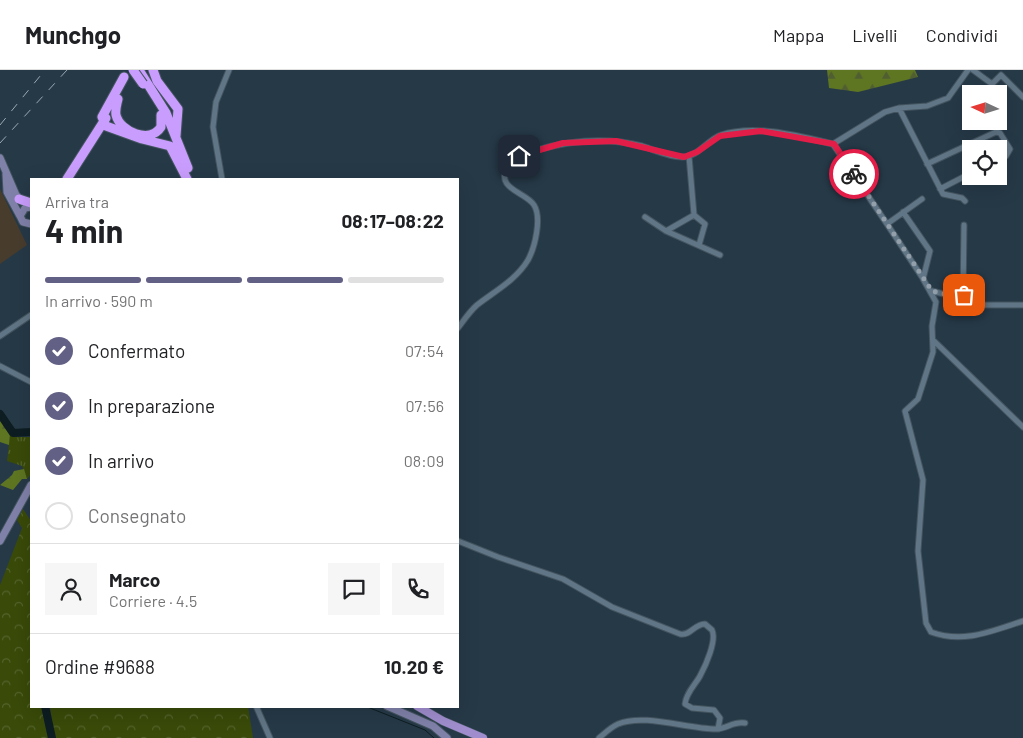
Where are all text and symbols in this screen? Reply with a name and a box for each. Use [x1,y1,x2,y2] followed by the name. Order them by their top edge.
[25,20,121,49] text: Munchgo
[773,24,824,46] text: Mappa
[852,24,898,46] text: Livelli
[926,24,998,46] text: Condividi
[962,85,1008,130] north arrow
[962,85,1007,185] map controls
[498,135,540,177] pin
[962,140,1007,185] button: locate
[505,142,533,170] icon: home
[829,149,879,199] courier
[840,160,868,188] icon: bike
[45,192,109,211] text: Arriva tra
[341,209,444,232] text: 08:17–08:22
[45,211,123,249] text: 4 min
[943,274,985,316] pin
[950,281,978,309] icon: bag
[45,291,153,310] text: In arrivo · 590 m
[45,337,73,365] icon: check
[88,339,185,362] text: Confermato
[405,341,444,360] text: 07:54
[45,392,73,420] icon: check
[88,394,215,417] text: In preparazione
[406,396,444,415] text: 07:56
[45,447,73,475] icon: check
[88,449,154,472] text: In arrivo
[404,451,444,470] text: 08:09
[88,504,186,527] text: Consegnato
[45,563,97,615] button: person
[328,563,380,615] button: chat
[392,563,444,615] button: phone
[109,568,160,591] text: Marco
[109,591,197,610] text: Corriere · 4.5
[45,655,155,678] text: Ordine #9688
[384,655,444,678] text: 10.20 €

